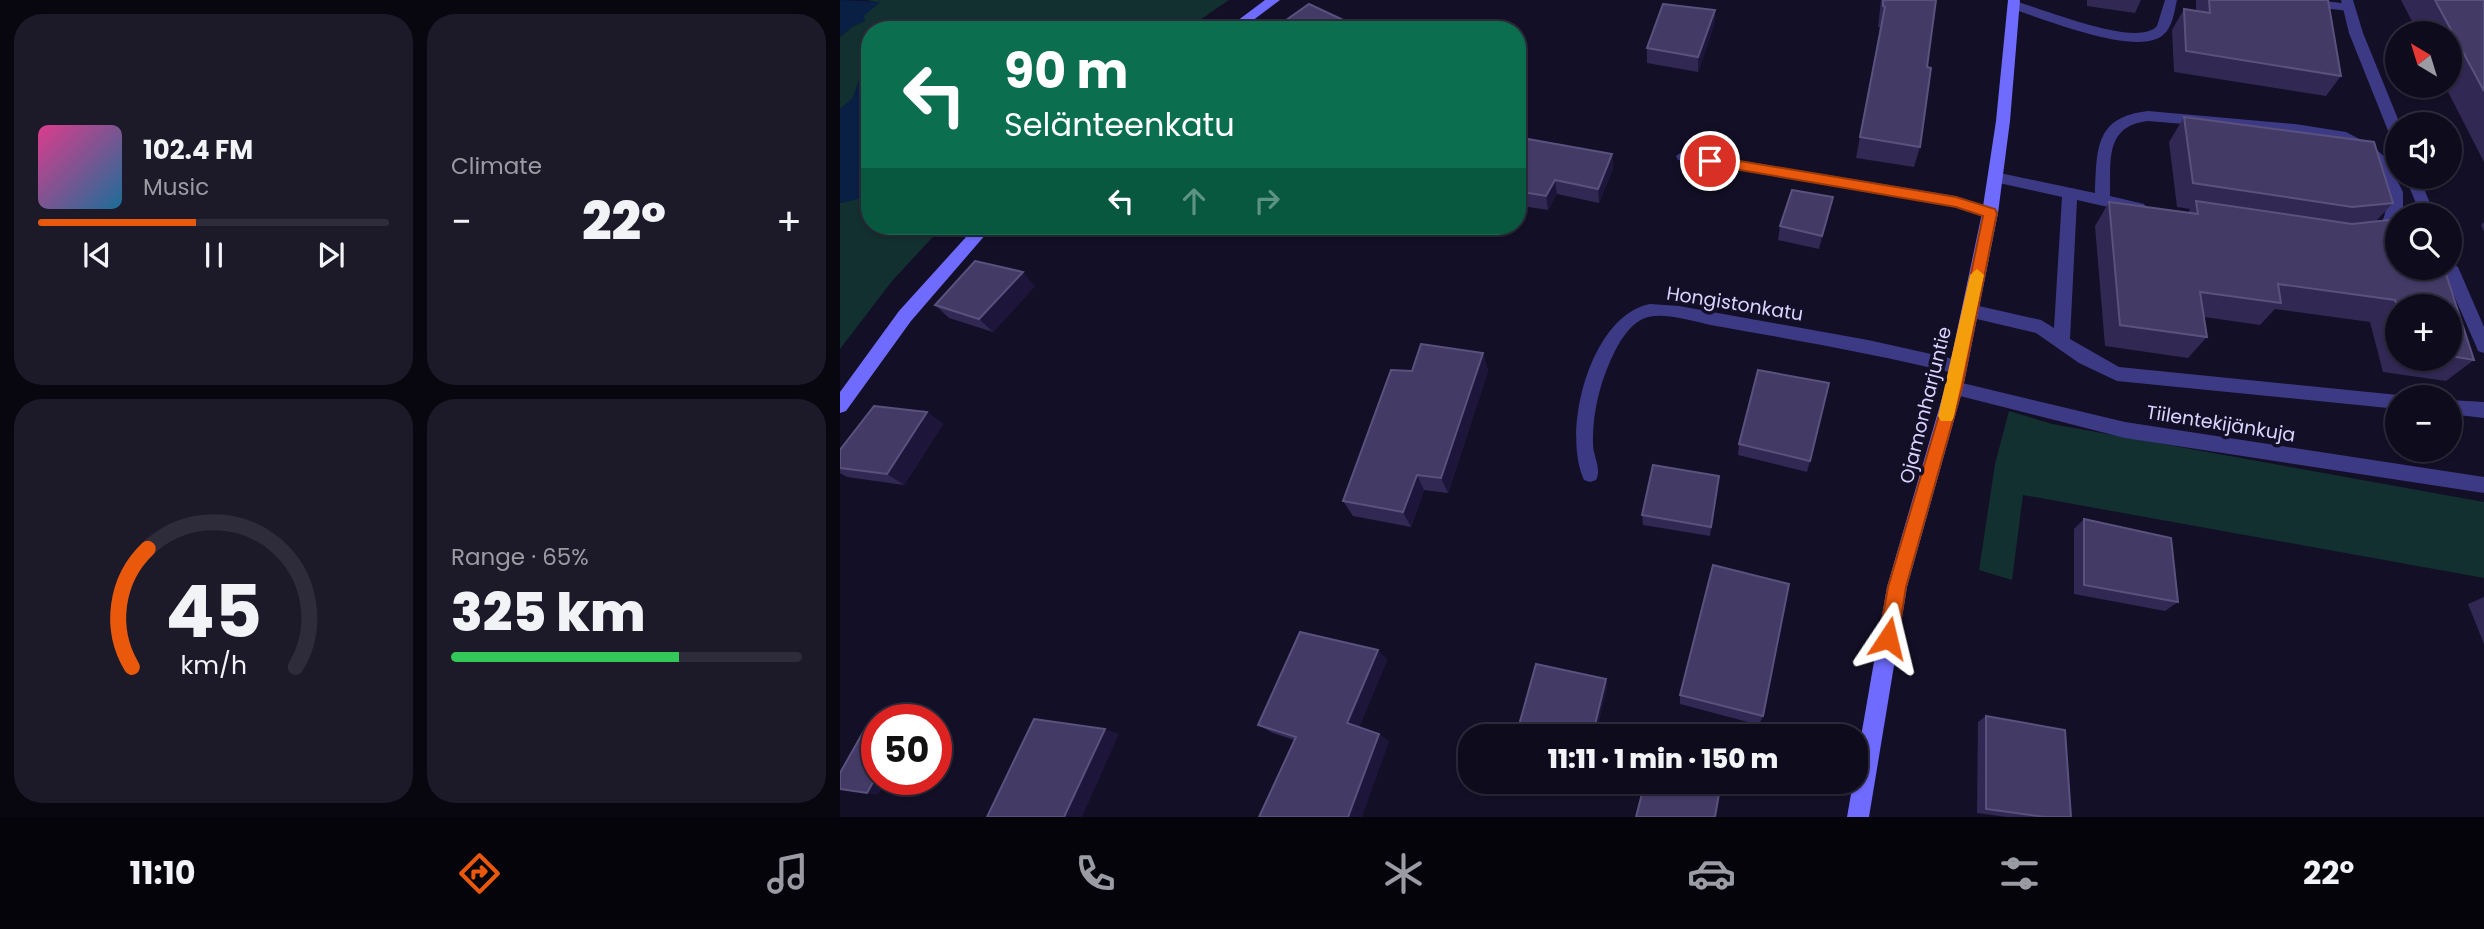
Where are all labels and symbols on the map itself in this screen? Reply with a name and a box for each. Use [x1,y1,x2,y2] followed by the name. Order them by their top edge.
[2385,21,2462,98] north arrow
[1680,131,1740,191] pin
[1665,279,1805,328] street label: Hongistonkatu
[1893,324,1958,486] street label: Ojamonharjuntie
[2144,398,2297,449] street label: Tiilentekijänkuja
[1851,601,1925,675] position arrow
[861,704,952,795] speed limit sign: 50

